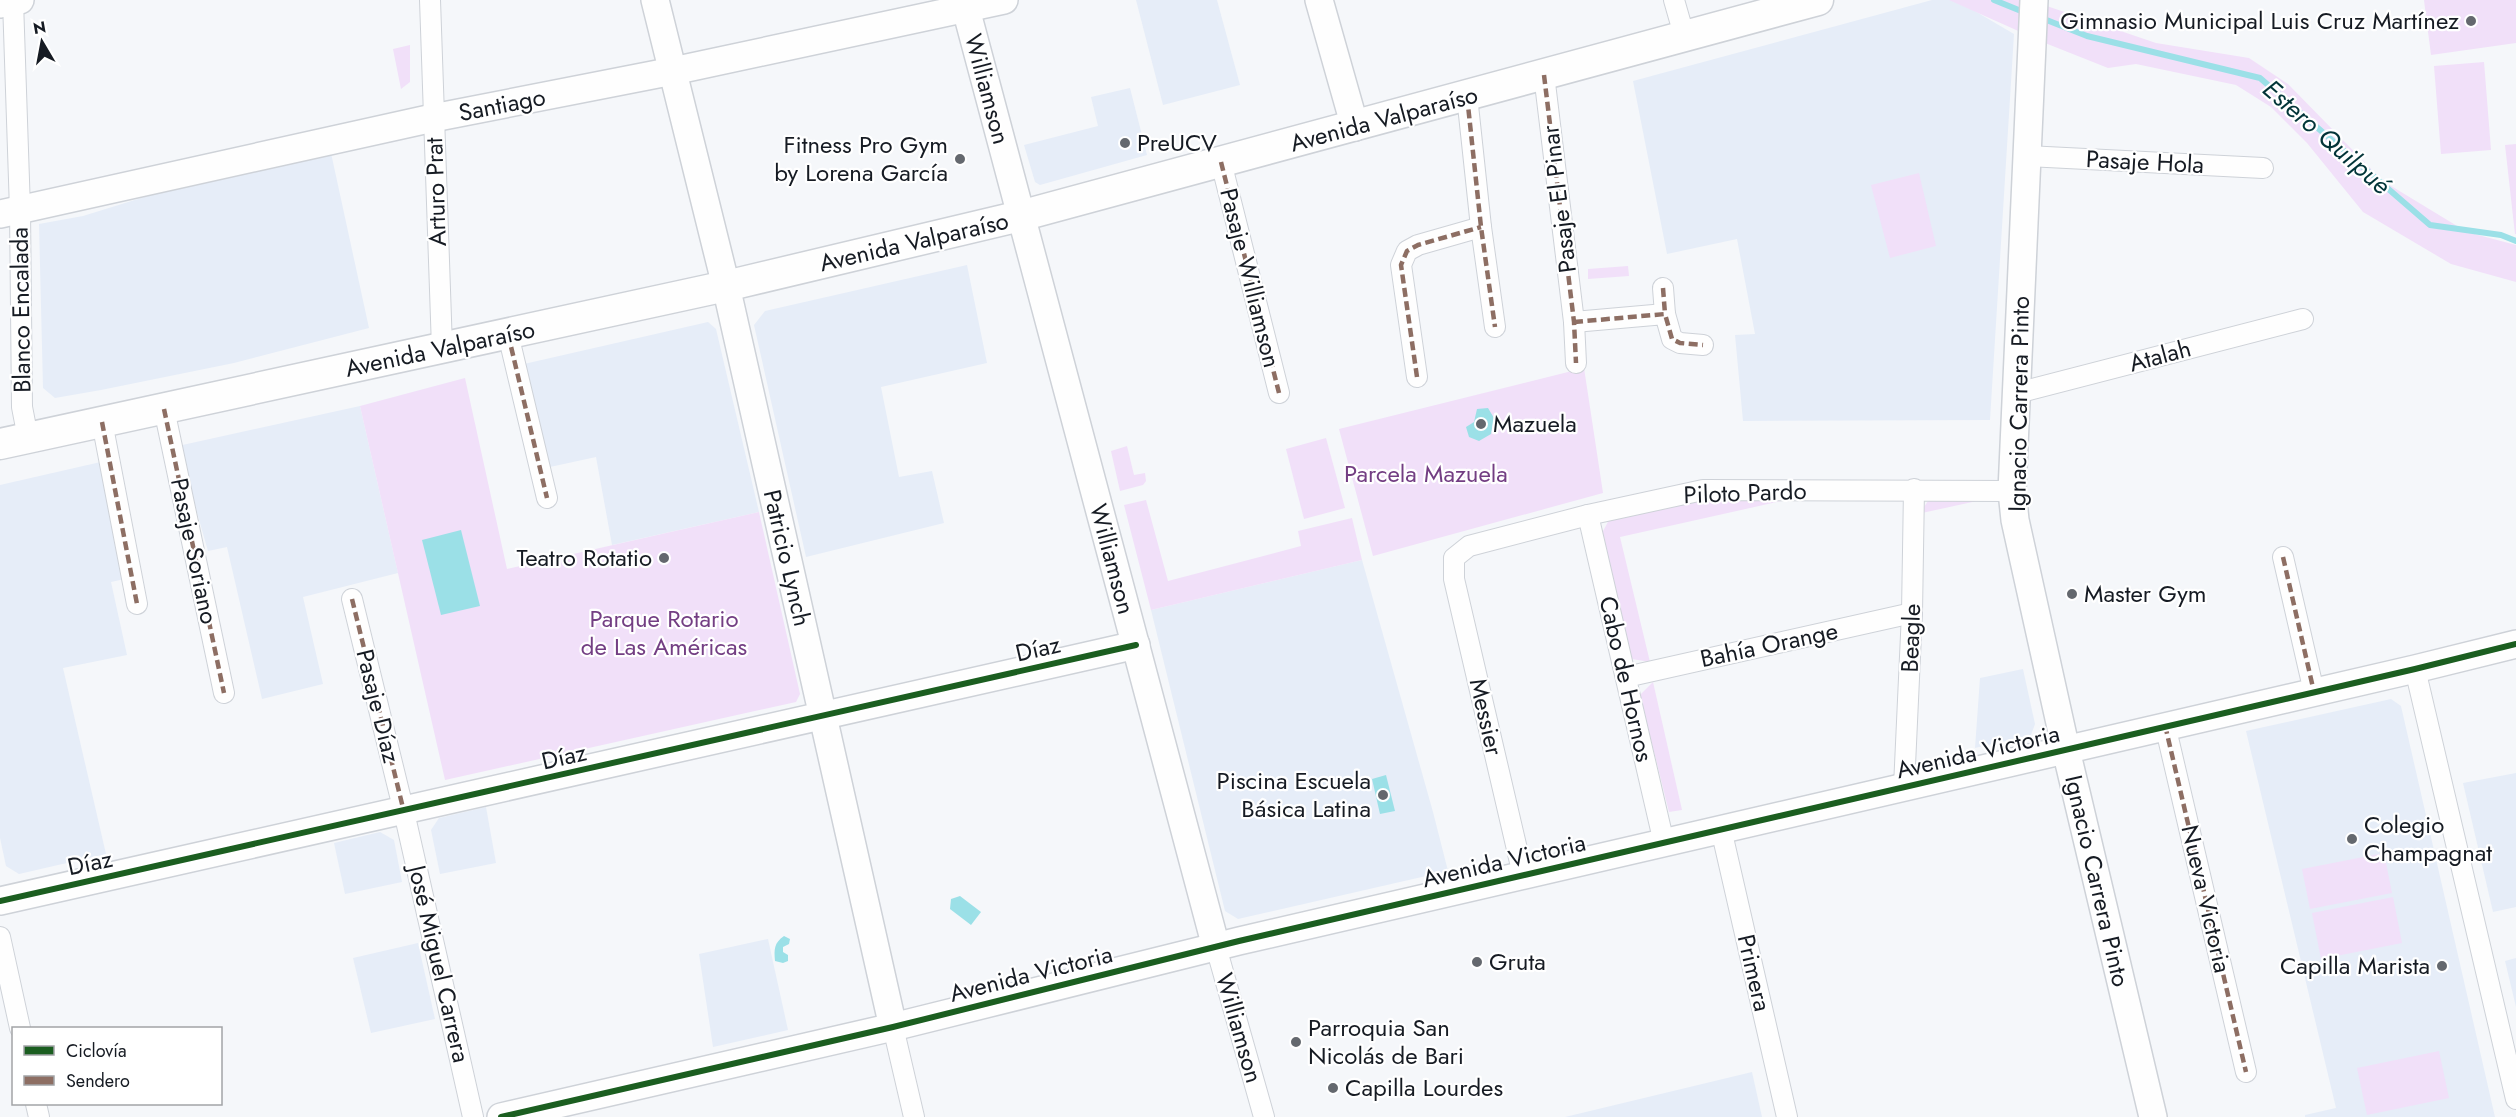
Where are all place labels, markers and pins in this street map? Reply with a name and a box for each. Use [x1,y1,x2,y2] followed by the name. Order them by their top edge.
[2060,3,2459,38] place label: Gimnasio Municipal Luis Cruz Martínez
[2464,14,2478,28] marker: Gimnasio Municipal Luis Cruz Martínez
[1137,125,1217,160] place label: PreUCV
[774,127,948,190] place label: Fitness Pro Gym by Lorena García
[1118,136,1132,150] marker: PreUCV
[953,152,967,166] marker: Fitness Pro Gym by Lorena García
[1493,406,1577,441] place label: Mazuela
[1474,417,1488,431] marker: Mazuela
[516,540,652,575] place label: Teatro Rotatio
[657,551,671,565] marker: Teatro Rotatio
[2084,576,2206,611] place label: Master Gym
[2065,587,2079,601] marker: Master Gym
[1217,763,1371,826] place label: Piscina Escuela Básica Latina
[1376,788,1390,802] marker: Piscina Escuela Básica Latina
[2364,807,2492,870] place label: Colegio Champagnat
[2345,832,2359,846] marker: Colegio Champagnat
[1489,944,1546,979] place label: Gruta
[2280,948,2430,983] place label: Capilla Marista
[1470,955,1484,969] marker: Gruta
[2435,959,2449,973] marker: Capilla Marista
[1308,1010,1464,1073] place label: Parroquia San Nicolás de Bari
[1289,1035,1303,1049] marker: Parroquia San Nicolás de Bari
[1345,1070,1503,1105] place label: Capilla Lourdes
[1326,1081,1340,1095] marker: Capilla Lourdes

